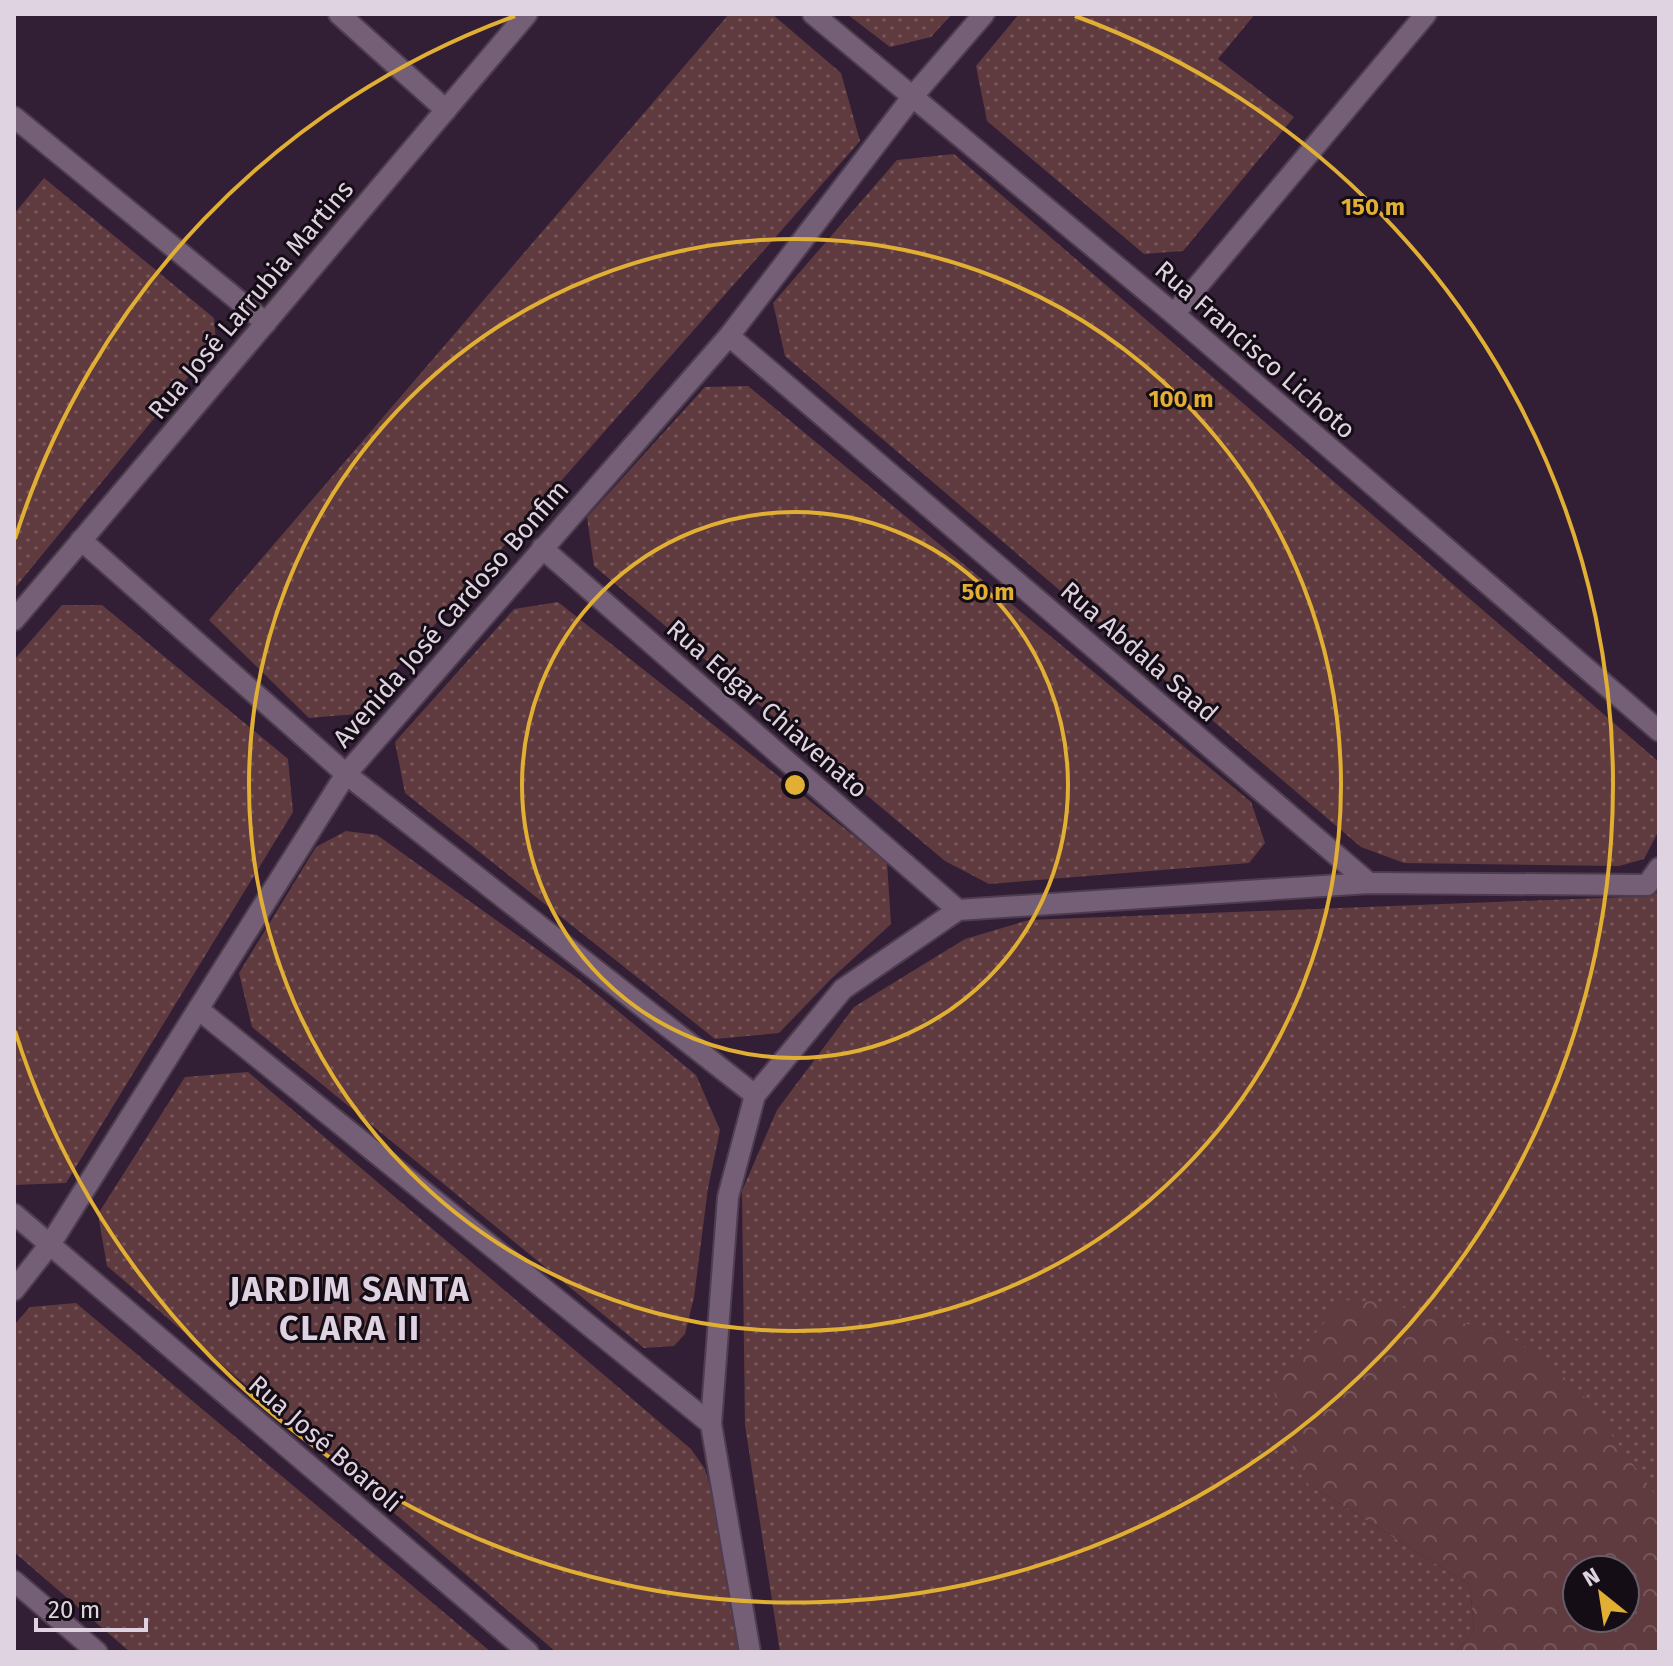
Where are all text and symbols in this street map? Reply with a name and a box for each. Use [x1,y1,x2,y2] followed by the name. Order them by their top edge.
[142,174,360,426] street label: Rua José Larrubia Martins
[1341,193,1405,221] text: 150 m
[1148,255,1362,445] street label: Rua Francisco Lichoto
[1148,385,1214,413] text: 100 m
[327,474,575,754] street label: Avenida José Cardoso Bonfim
[1054,575,1224,729] street label: Rua Abdala Saad
[962,578,1014,606] text: 50 m
[660,613,874,805] street label: Rua Edgar Chiavenato
[781,771,809,799] centre of rings
[228,1269,471,1349] district label: JARDIM SANTA CLARA II
[242,1369,408,1519] street label: Rua José Boaroli
[1561,1554,1641,1634] north arrow
[1578,1562,1604,1592] text: N
[36,1582,146,1632] scale bar
[48,1596,100,1624] text: 20 m

